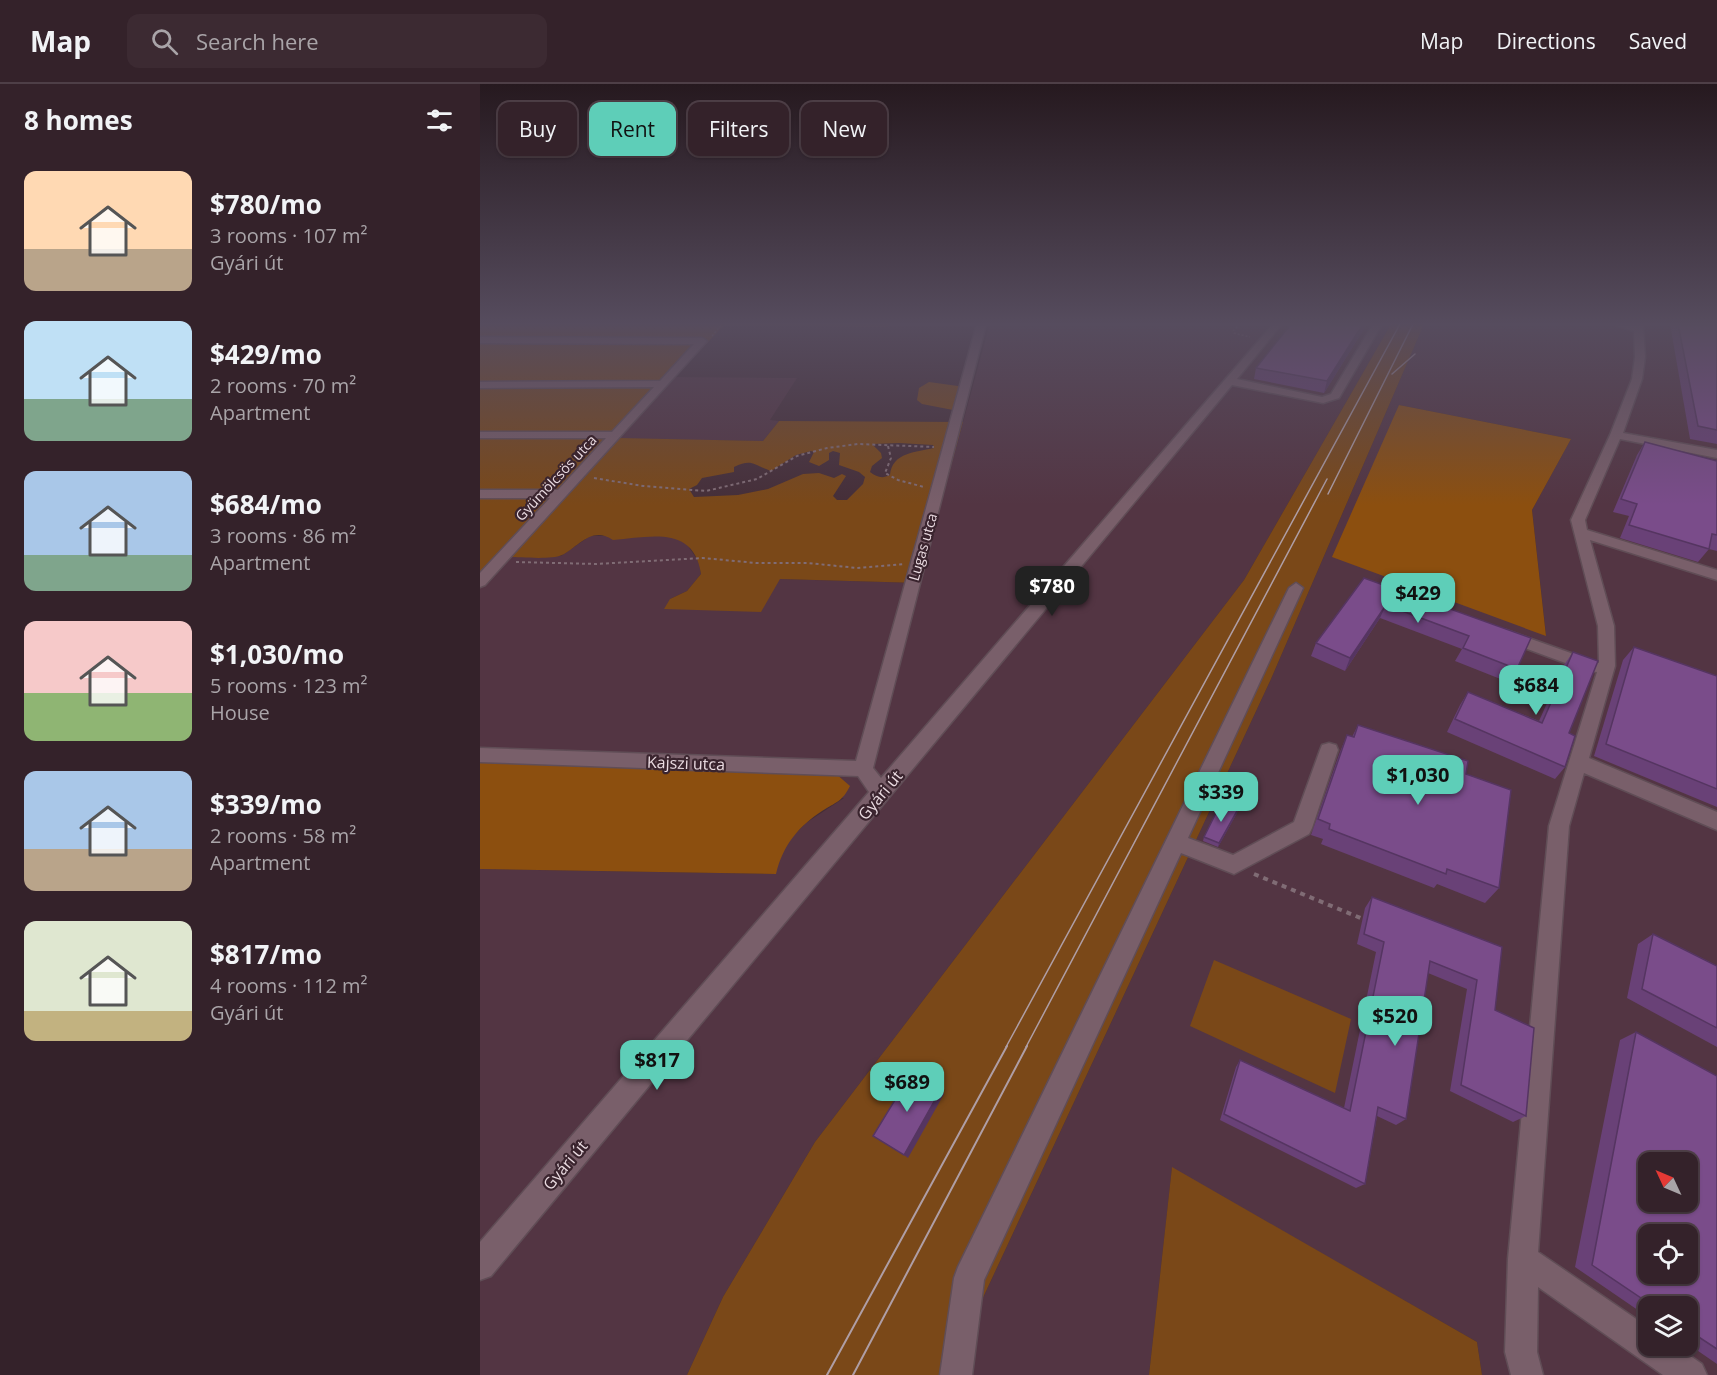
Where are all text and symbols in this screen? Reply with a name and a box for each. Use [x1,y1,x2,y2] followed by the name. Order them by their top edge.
[127,14,547,68] search box
[30,22,91,60] text: Map
[148,25,181,58] icon: search
[196,26,319,56] text: Search here
[1420,27,1463,55] text: Map
[1496,27,1596,55] text: Directions
[1629,27,1687,55] text: Saved
[24,102,133,138] text: 8 homes
[498,102,577,156] chip: Buy
[589,102,676,156] chip: Rent
[688,102,789,156] chip: Filters
[801,102,887,156] chip: New
[423,104,456,137] icon: filters
[210,186,322,222] text: $780/mo
[72,195,144,267] icon: home
[210,222,368,249] text: 3 rooms · 107 m²
[210,249,284,276] text: Gyári út
[210,336,322,372] text: $429/mo
[72,345,144,417] icon: home
[210,372,356,399] text: 2 rooms · 70 m²
[210,399,310,426] text: Apartment
[511,431,600,525] street label: Gyümölcsös utca
[210,486,322,522] text: $684/mo
[72,495,144,567] icon: home
[904,511,941,583] street label: Lugas utca
[210,522,356,549] text: 3 rooms · 86 m²
[210,549,310,576] text: Apartment
[1016,566,1088,617] pin: $780
[1029,572,1075,599] text: $780
[1382,573,1454,624] pin: $429
[1395,579,1441,606] text: $429
[210,636,344,672] text: $1,030/mo
[72,645,144,717] icon: home
[1500,665,1572,716] pin: $684
[1513,671,1559,698] text: $684
[210,672,368,699] text: 5 rooms · 123 m²
[210,699,270,726] text: House
[647,751,725,775] street label: Kajszi utca
[1369,755,1467,806] pin: $1,030
[1387,761,1449,788] text: $1,030
[853,765,908,825] street label: Gyári út
[1185,772,1257,823] pin: $339
[1198,778,1244,805] text: $339
[210,786,322,822] text: $339/mo
[72,795,144,867] icon: home
[210,822,356,849] text: 2 rooms · 58 m²
[210,849,310,876] text: Apartment
[210,936,322,972] text: $817/mo
[72,945,144,1017] icon: home
[210,972,368,999] text: 4 rooms · 112 m²
[1359,996,1431,1047] pin: $520
[210,999,284,1026] text: Gyári út
[1372,1002,1418,1029] text: $520
[621,1040,693,1091] pin: $817
[634,1046,680,1073] text: $817
[871,1062,943,1113] pin: $689
[884,1068,930,1095] text: $689
[538,1135,593,1195] street label: Gyári út
[1638,1152,1698,1212] north arrow
[1638,1152,1698,1356] map controls
[1638,1224,1698,1284] button: locate
[1638,1296,1698,1356] button: layers

